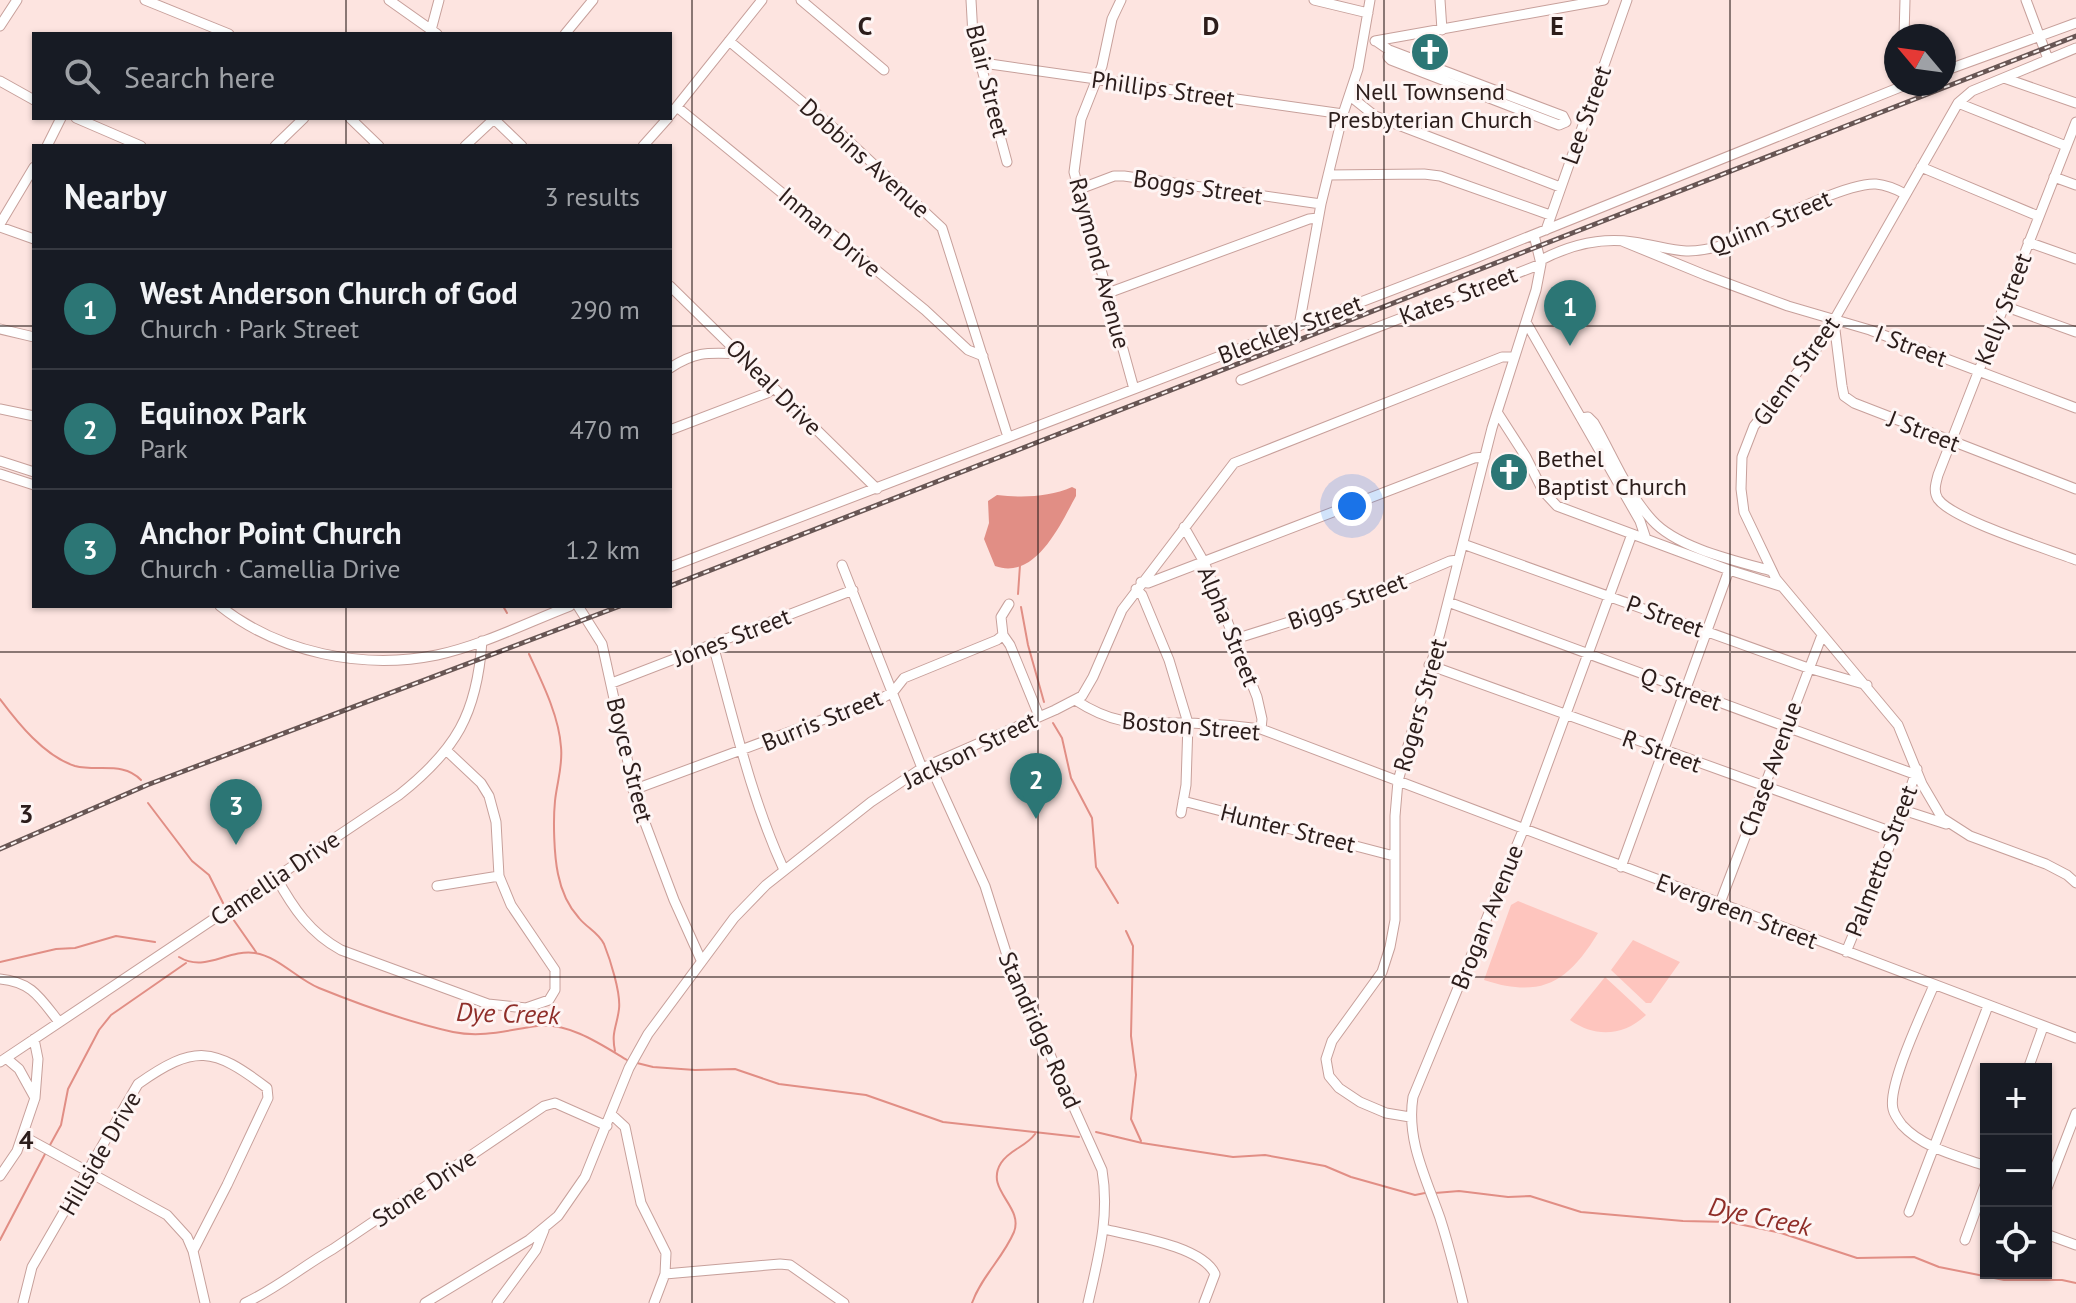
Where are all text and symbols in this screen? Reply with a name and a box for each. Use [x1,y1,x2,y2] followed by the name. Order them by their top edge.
[858,9,872,42] text: C
[1203,9,1219,42] text: D
[1550,9,1564,42] text: E
[959,21,1017,141] street label: Blair Street
[1884,24,1956,96] north arrow
[1409,31,1451,73] church icon: Nell Townsend Presbyterian Church
[32,32,672,120] search box
[60,54,104,98] icon: search
[124,57,275,96] text: Search here
[1554,61,1618,169] street label: Lee Street
[1089,64,1237,114] street label: Phillips Street
[1328,76,1532,135] place label: Nell Townsend Presbyterian Church
[793,91,937,225] street label: Dobbins Avenue
[1131,163,1265,211] street label: Boggs Street
[64,174,166,218] text: Nearby
[1062,174,1138,352] street label: Raymond Avenue
[545,180,640,213] text: 3 results
[772,180,888,284] street label: Inman Drive
[1704,182,1836,262] street label: Quinn Street
[1967,248,2039,370] street label: Kelly Street
[1395,258,1521,332] street label: Kates Street
[140,273,518,312] text: West Anderson Church of God
[1544,280,1596,346] pin: 1
[1214,287,1366,371] street label: Bleckley Street
[83,293,97,326] text: 1
[569,293,640,326] text: 290 m
[1746,310,1846,432] street label: Glenn Street
[140,312,359,345] text: Church · Park Street
[1871,318,1951,374] street label: I Street
[719,332,829,442] street label: ONeal Drive
[140,393,307,432] text: Equinox Park
[1883,403,1964,459] street label: J Street
[83,413,97,446] text: 2
[569,413,640,446] text: 470 m
[140,432,188,465] text: Park
[1537,443,1687,502] place label: Bethel Baptist Church
[1488,451,1530,493] church icon: Bethel Baptist Church
[1332,486,1372,526] your location
[140,513,401,552] text: Anchor Point Church
[83,533,97,566] text: 3
[566,533,640,566] text: 1.2 km
[140,552,401,585] text: Church · Camellia Drive
[1191,561,1267,691] street label: Alpha Street
[1283,565,1411,637] street label: Biggs Street
[1622,588,1708,644] street label: P Street
[668,600,795,674] street label: Jones Street
[1386,635,1454,775] street label: Rogers Street
[1636,660,1726,718] street label: Q Street
[757,682,887,758] street label: Burris Street
[600,694,660,826] street label: Boyce Street
[1731,697,1809,841] street label: Chase Avenue
[897,704,1042,796] street label: Jackson Street
[1121,705,1261,747] street label: Boston Street
[1618,722,1706,780] street label: R Street
[1010,753,1062,819] pin: 2
[210,779,262,845] pin: 3
[1838,781,1924,941] street label: Palmetto Street
[1217,796,1359,860] street label: Hunter Street
[19,797,33,830] text: 3
[204,823,346,933] street label: Camellia Drive
[1444,840,1530,994] street label: Brogan Avenue
[1652,866,1822,956] street label: Evergreen Street
[992,947,1088,1113] street label: Standridge Road
[456,995,562,1031] water label: Dye Creek
[1980,1063,2052,1279] map controls
[1980,1063,2052,1135] button: +
[52,1085,148,1221] street label: Hillside Drive
[19,1123,34,1156] text: 4
[1980,1135,2052,1207] button: −
[366,1142,482,1234] street label: Stone Drive
[1706,1189,1815,1243] water label: Dye Creek
[1980,1207,2052,1279] button: locate

